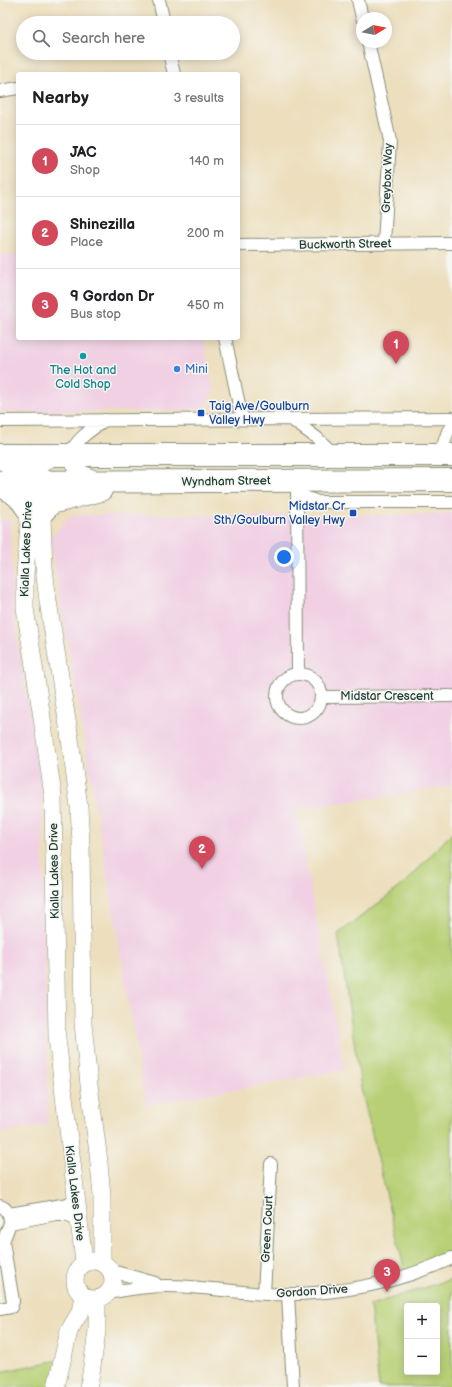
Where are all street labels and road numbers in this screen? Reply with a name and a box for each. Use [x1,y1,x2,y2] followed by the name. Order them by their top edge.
[379,142,396,213] street label: Greybox Way
[299,236,392,253] street label: Buckworth Street
[181,473,271,490] street label: Wyndham Street
[17,501,36,597] street label: Kialla Lakes Drive
[340,689,434,704] street label: Midstar Crescent
[46,823,63,919] street label: Kialla Lakes Drive
[61,1144,88,1242] street label: Kialla Lakes Drive
[258,1195,277,1263] street label: Green Court
[276,1282,348,1301] street label: Gordon Drive

